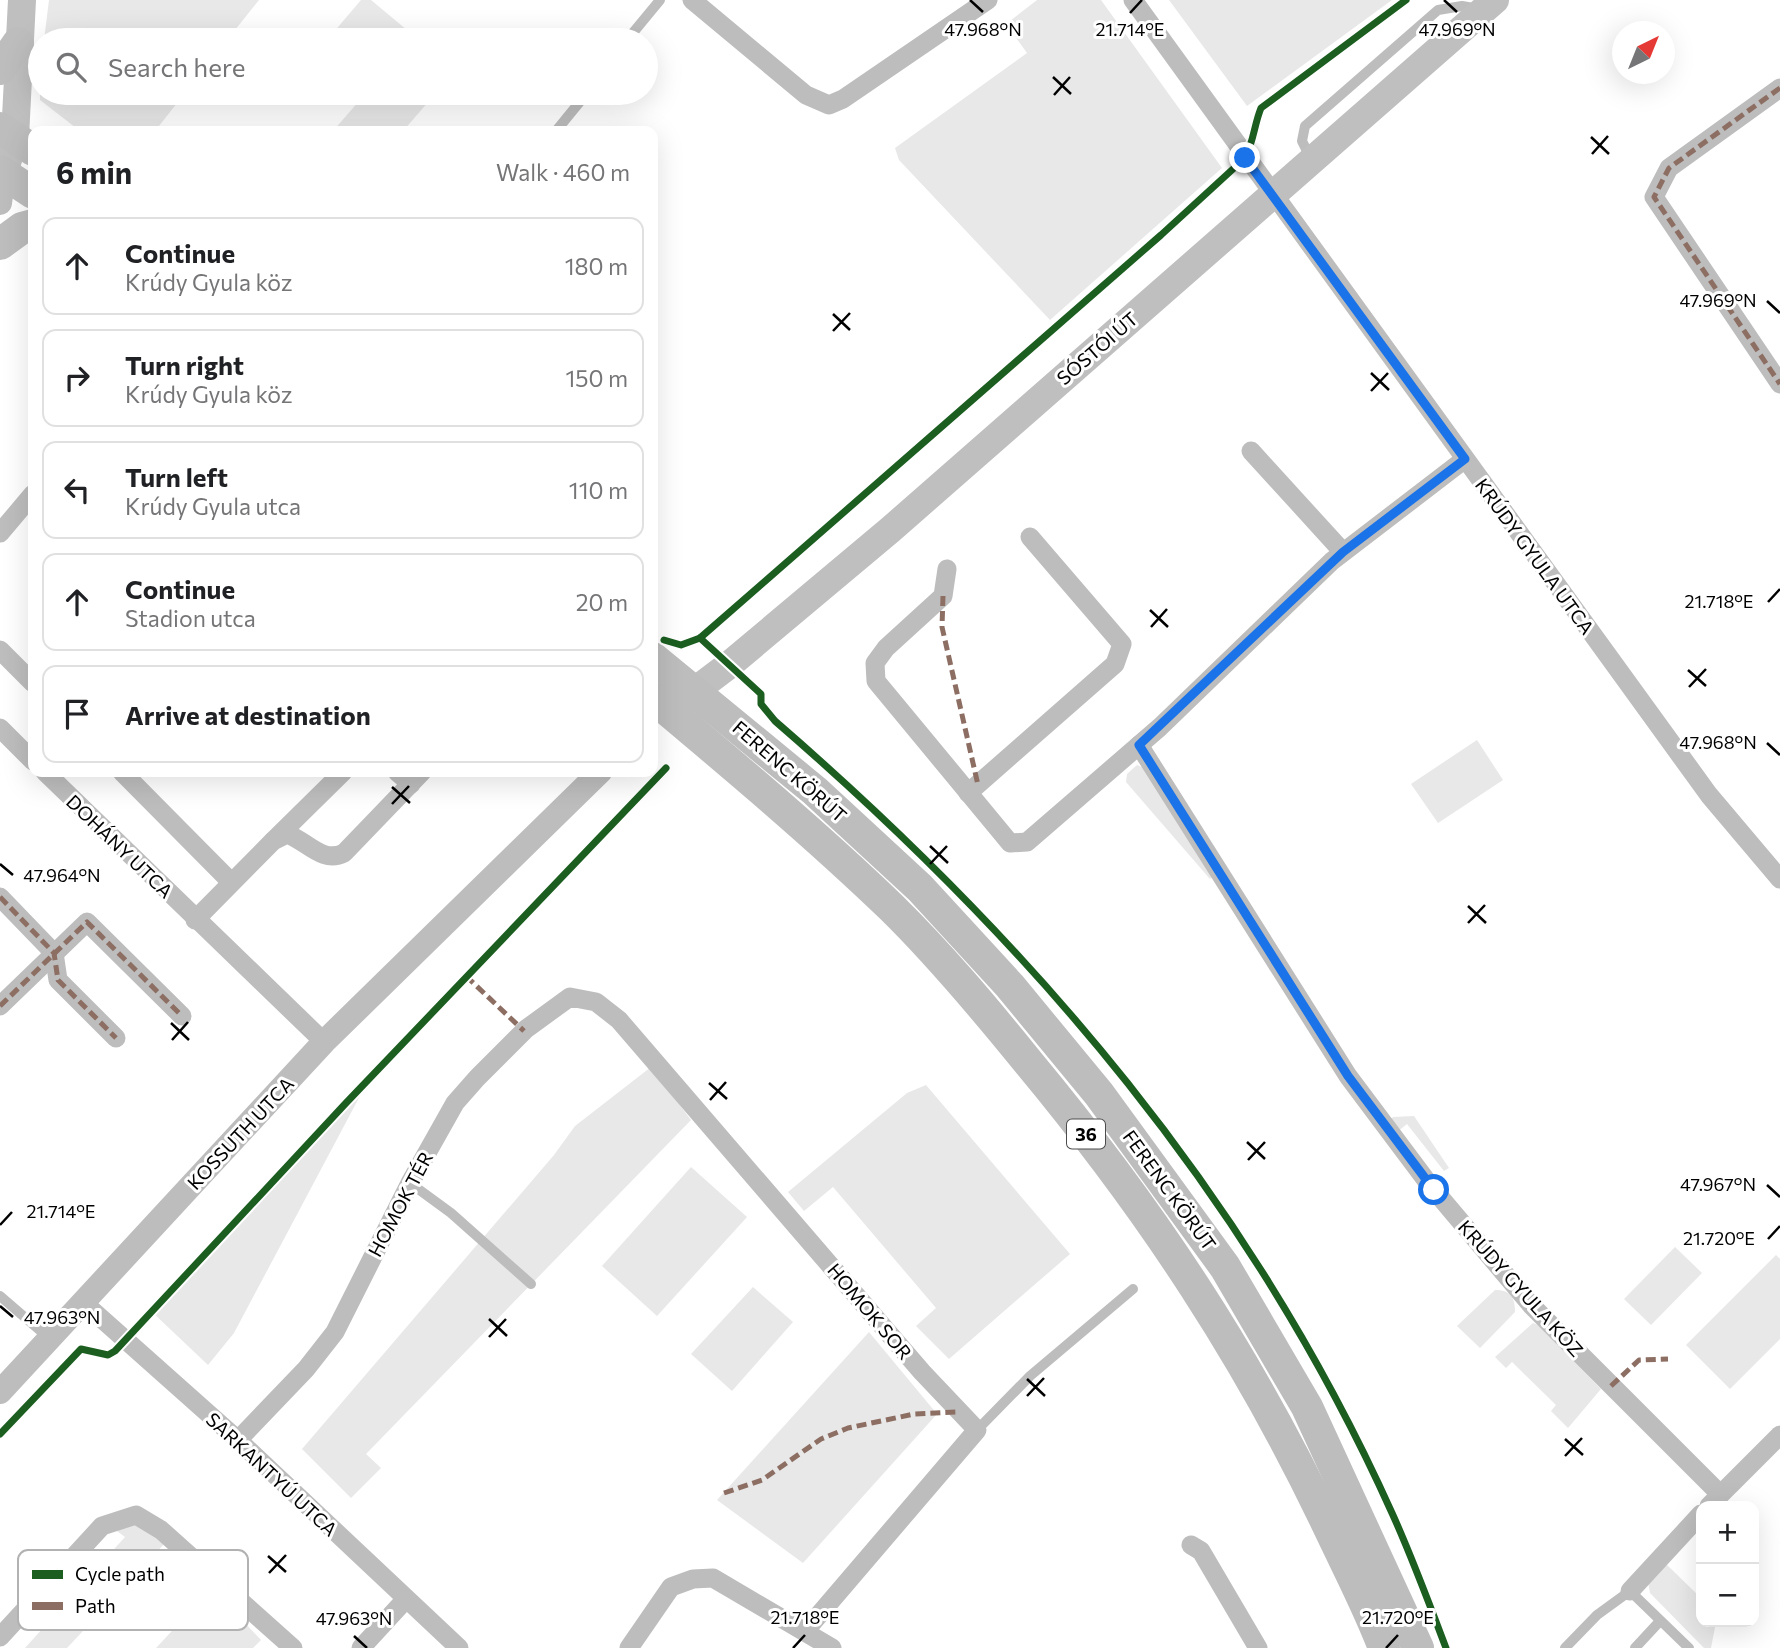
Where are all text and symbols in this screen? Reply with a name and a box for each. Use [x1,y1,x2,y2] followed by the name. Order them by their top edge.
[944,18,1022,40] text: 47.968°N
[1096,18,1164,40] text: 21.714°E
[1418,18,1496,40] text: 47.969°N
[1612,21,1675,84] north arrow
[28,28,658,105] search box
[52,48,90,86] icon: search
[108,51,246,82] text: Search here
[1229,142,1260,173] route end
[56,153,132,190] text: 6 min
[496,158,630,186] text: Walk · 460 m
[125,237,235,268] text: Continue
[58,247,96,285] icon: ahead
[565,252,628,280] text: 180 m
[125,268,293,296] text: Krúdy Gyula köz
[1679,289,1757,311] text: 47.969°N
[1051,306,1142,389] street label: SÓSTÓI ÚT
[125,349,244,380] text: Turn right
[58,359,96,397] icon: right
[565,364,628,392] text: 150 m
[125,380,293,408] text: Krúdy Gyula köz
[125,461,228,492] text: Turn left
[58,471,96,509] icon: left
[1471,473,1600,639] street label: KRÚDY GYULA UTCA
[569,476,628,504] text: 110 m
[125,492,301,520] text: Krúdy Gyula utca
[125,573,235,604] text: Continue
[58,583,96,621] icon: ahead
[576,588,628,616] text: 20 m
[1685,590,1754,612] text: 21.718°E
[125,604,256,632] text: Stadion utca
[58,695,96,733] icon: arrive
[125,699,371,730] text: Arrive at destination
[728,715,852,827] street label: FERENC KÖRÚT
[1679,731,1757,753] text: 47.968°N
[62,790,178,902] street label: DOHÁNY UTCA
[23,864,101,886] text: 47.964°N
[182,1072,298,1194] street label: KOSSUTH UTCA
[1067,1120,1105,1148] road number: 36
[1119,1125,1222,1255] street label: FERENC KÖRÚT
[363,1147,437,1260] street label: HOMOK TÉR
[1680,1173,1756,1195] text: 47.967°N
[1418,1174,1449,1205] route start
[27,1200,95,1222] text: 21.714°E
[1454,1214,1589,1361] street label: KRÚDY GYULA KÖZ
[1683,1227,1755,1249] text: 21.720°E
[823,1258,917,1364] street label: HOMOK SOR
[24,1306,100,1328] text: 47.963°N
[202,1407,343,1541] street label: SARKANTYÚ UTCA
[1696,1501,1759,1627] map controls
[1696,1501,1759,1564] button: +
[18,1550,248,1630] legend
[75,1562,165,1585] text: Cycle path
[1696,1564,1759,1627] button: −
[75,1594,116,1617] text: Path
[771,1606,840,1628] text: 21.718°E
[1362,1606,1434,1628] text: 21.720°E
[316,1607,392,1629] text: 47.963°N

